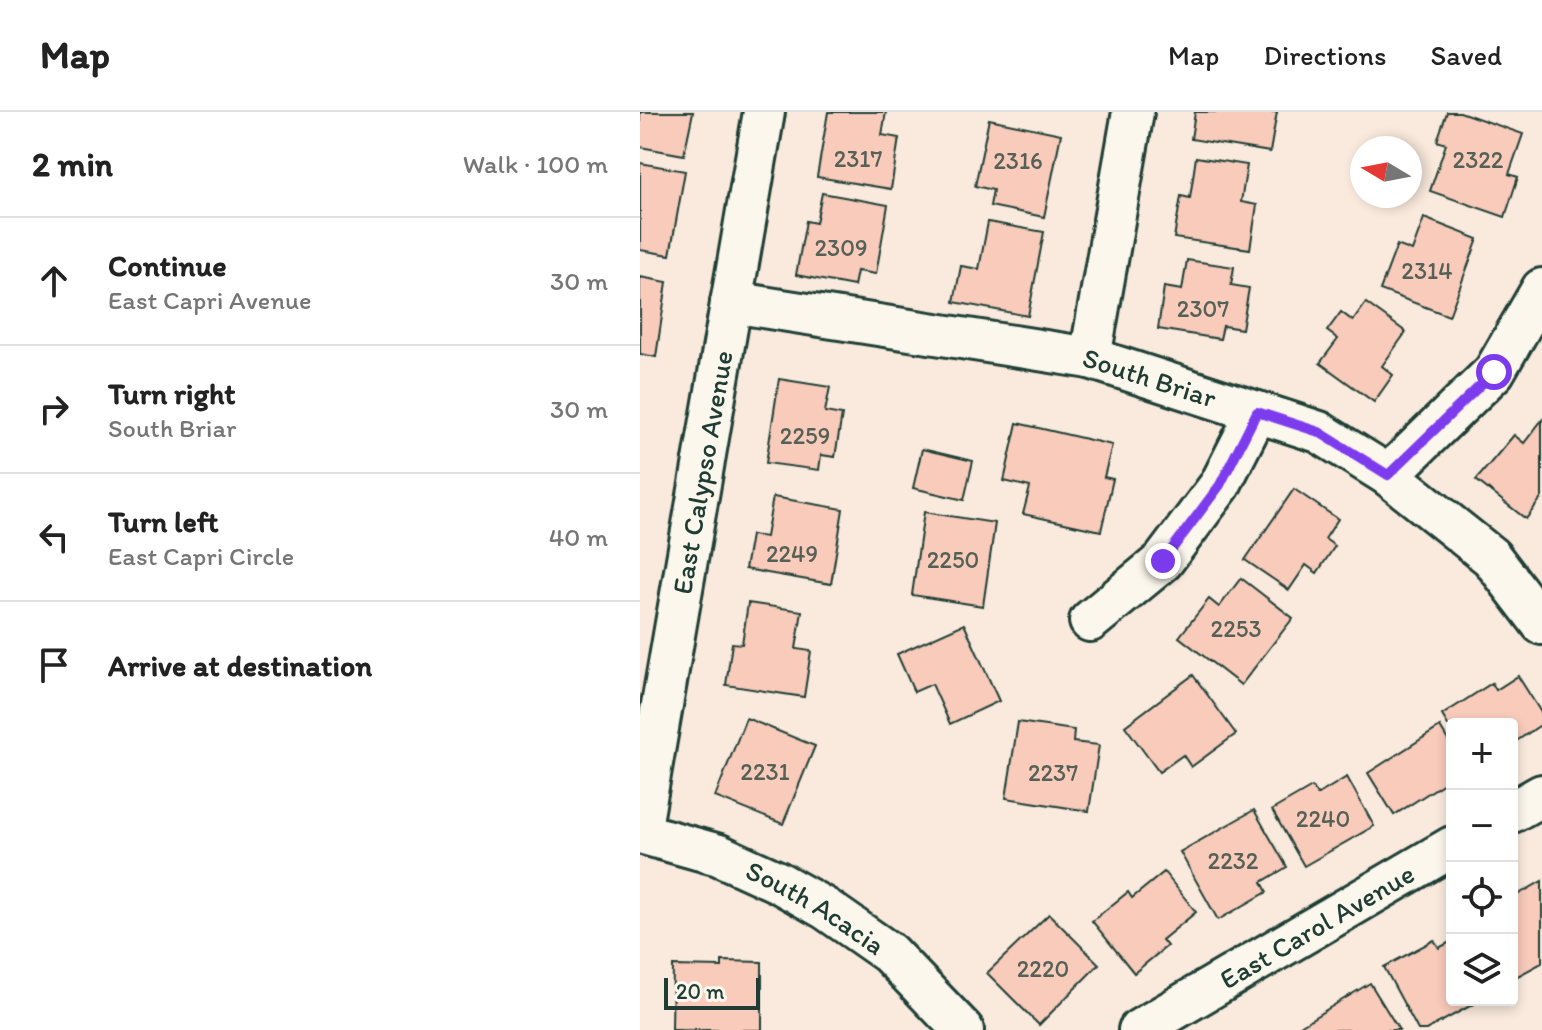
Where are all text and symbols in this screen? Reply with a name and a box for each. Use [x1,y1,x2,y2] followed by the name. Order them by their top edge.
[40,32,110,78] text: Map
[1168,38,1219,72] text: Map
[1263,38,1387,72] text: Directions
[1431,38,1502,72] text: Saved
[1350,136,1422,208] north arrow
[32,144,113,185] text: 2 min
[834,144,882,173] house number: 2317
[1453,145,1504,174] house number: 2322
[993,146,1043,175] house number: 2316
[463,148,608,180] text: Walk · 100 m
[814,233,868,262] house number: 2309
[108,247,227,284] text: Continue
[1401,256,1453,285] house number: 2314
[32,259,76,303] icon: ahead
[550,265,608,297] text: 30 m
[108,284,312,316] text: East Capri Avenue
[1177,294,1229,323] house number: 2307
[1079,340,1221,415] street label: South Briar
[664,348,740,597] street label: East Calypso Avenue
[1476,354,1512,390] route start
[108,375,236,412] text: Turn right
[32,387,76,431] icon: right
[550,393,608,425] text: 30 m
[108,412,236,444] text: South Briar
[780,421,830,450] house number: 2259
[108,503,219,540] text: Turn left
[32,515,76,559] icon: left
[549,521,608,553] text: 40 m
[766,539,818,568] house number: 2249
[108,540,294,572] text: East Capri Circle
[1145,543,1181,579] route end
[927,545,979,574] house number: 2250
[1211,614,1261,643] house number: 2253
[32,643,76,687] icon: arrive
[108,647,372,684] text: Arrive at destination
[1446,718,1518,1006] map controls
[1446,718,1518,790] button: +
[740,757,790,786] house number: 2231
[1028,758,1078,787] house number: 2237
[1446,790,1518,862] button: −
[1296,804,1350,833] house number: 2240
[1208,846,1259,875] house number: 2232
[741,853,892,962] street label: South Acacia
[1213,856,1420,996] street label: East Carol Avenue
[1446,862,1518,934] button: locate
[1446,934,1518,1006] button: layers
[1017,954,1069,983] house number: 2220
[664,974,760,1010] scale bar
[676,978,725,1005] text: 20 m

